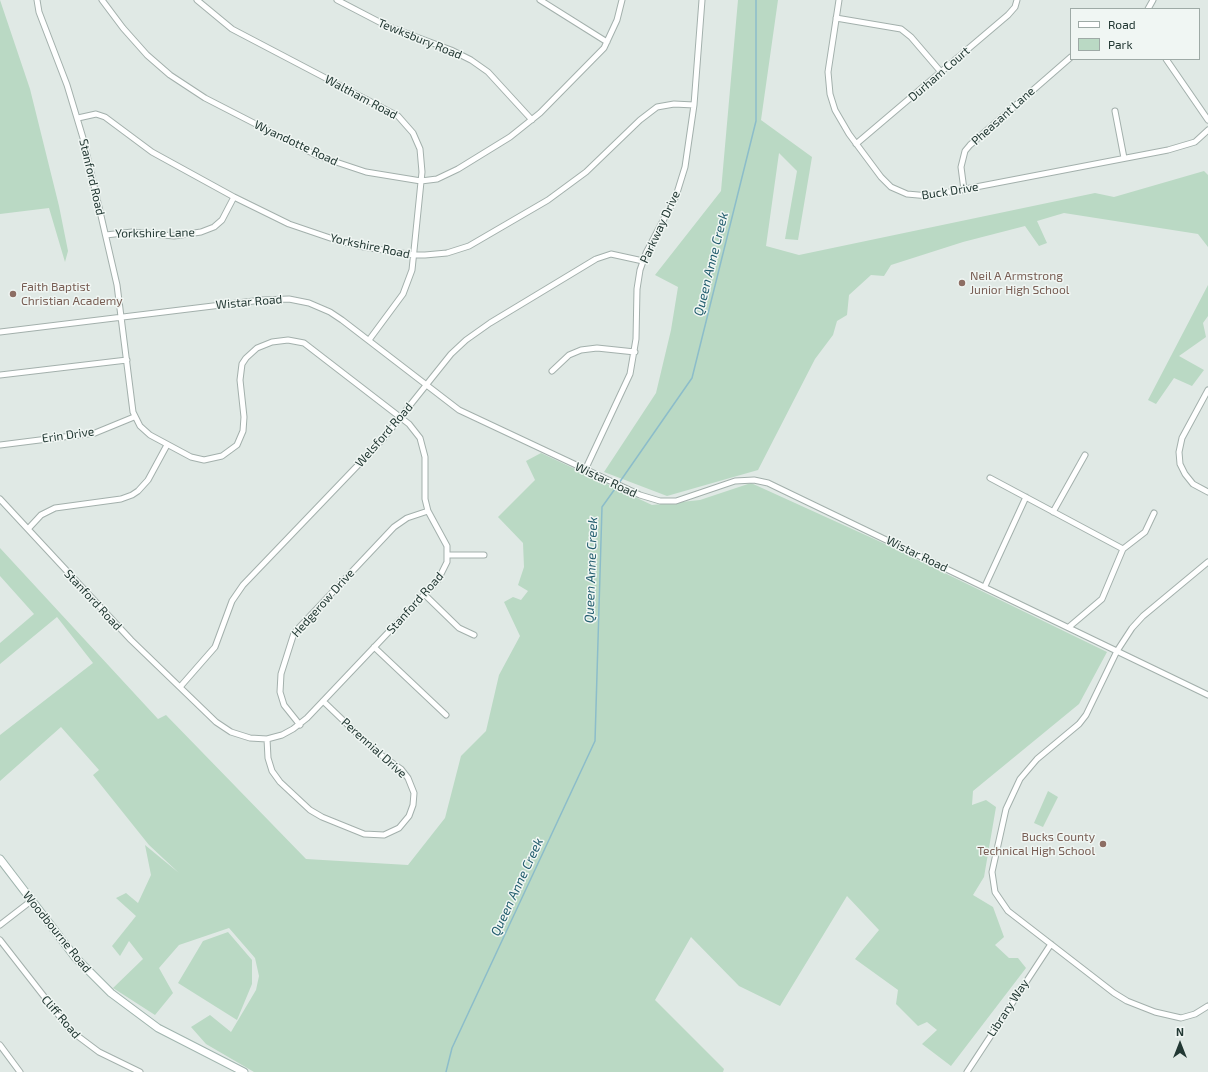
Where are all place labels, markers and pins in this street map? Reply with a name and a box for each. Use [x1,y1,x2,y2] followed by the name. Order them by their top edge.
[970,269,1069,297] place label: Neil A Armstrong Junior High School
[957,278,967,288] marker: Neil A Armstrong Junior High School
[21,280,123,308] place label: Faith Baptist Christian Academy
[8,289,18,299] marker: Faith Baptist Christian Academy
[977,830,1095,858] place label: Bucks County Technical High School
[1098,839,1108,849] marker: Bucks County Technical High School

